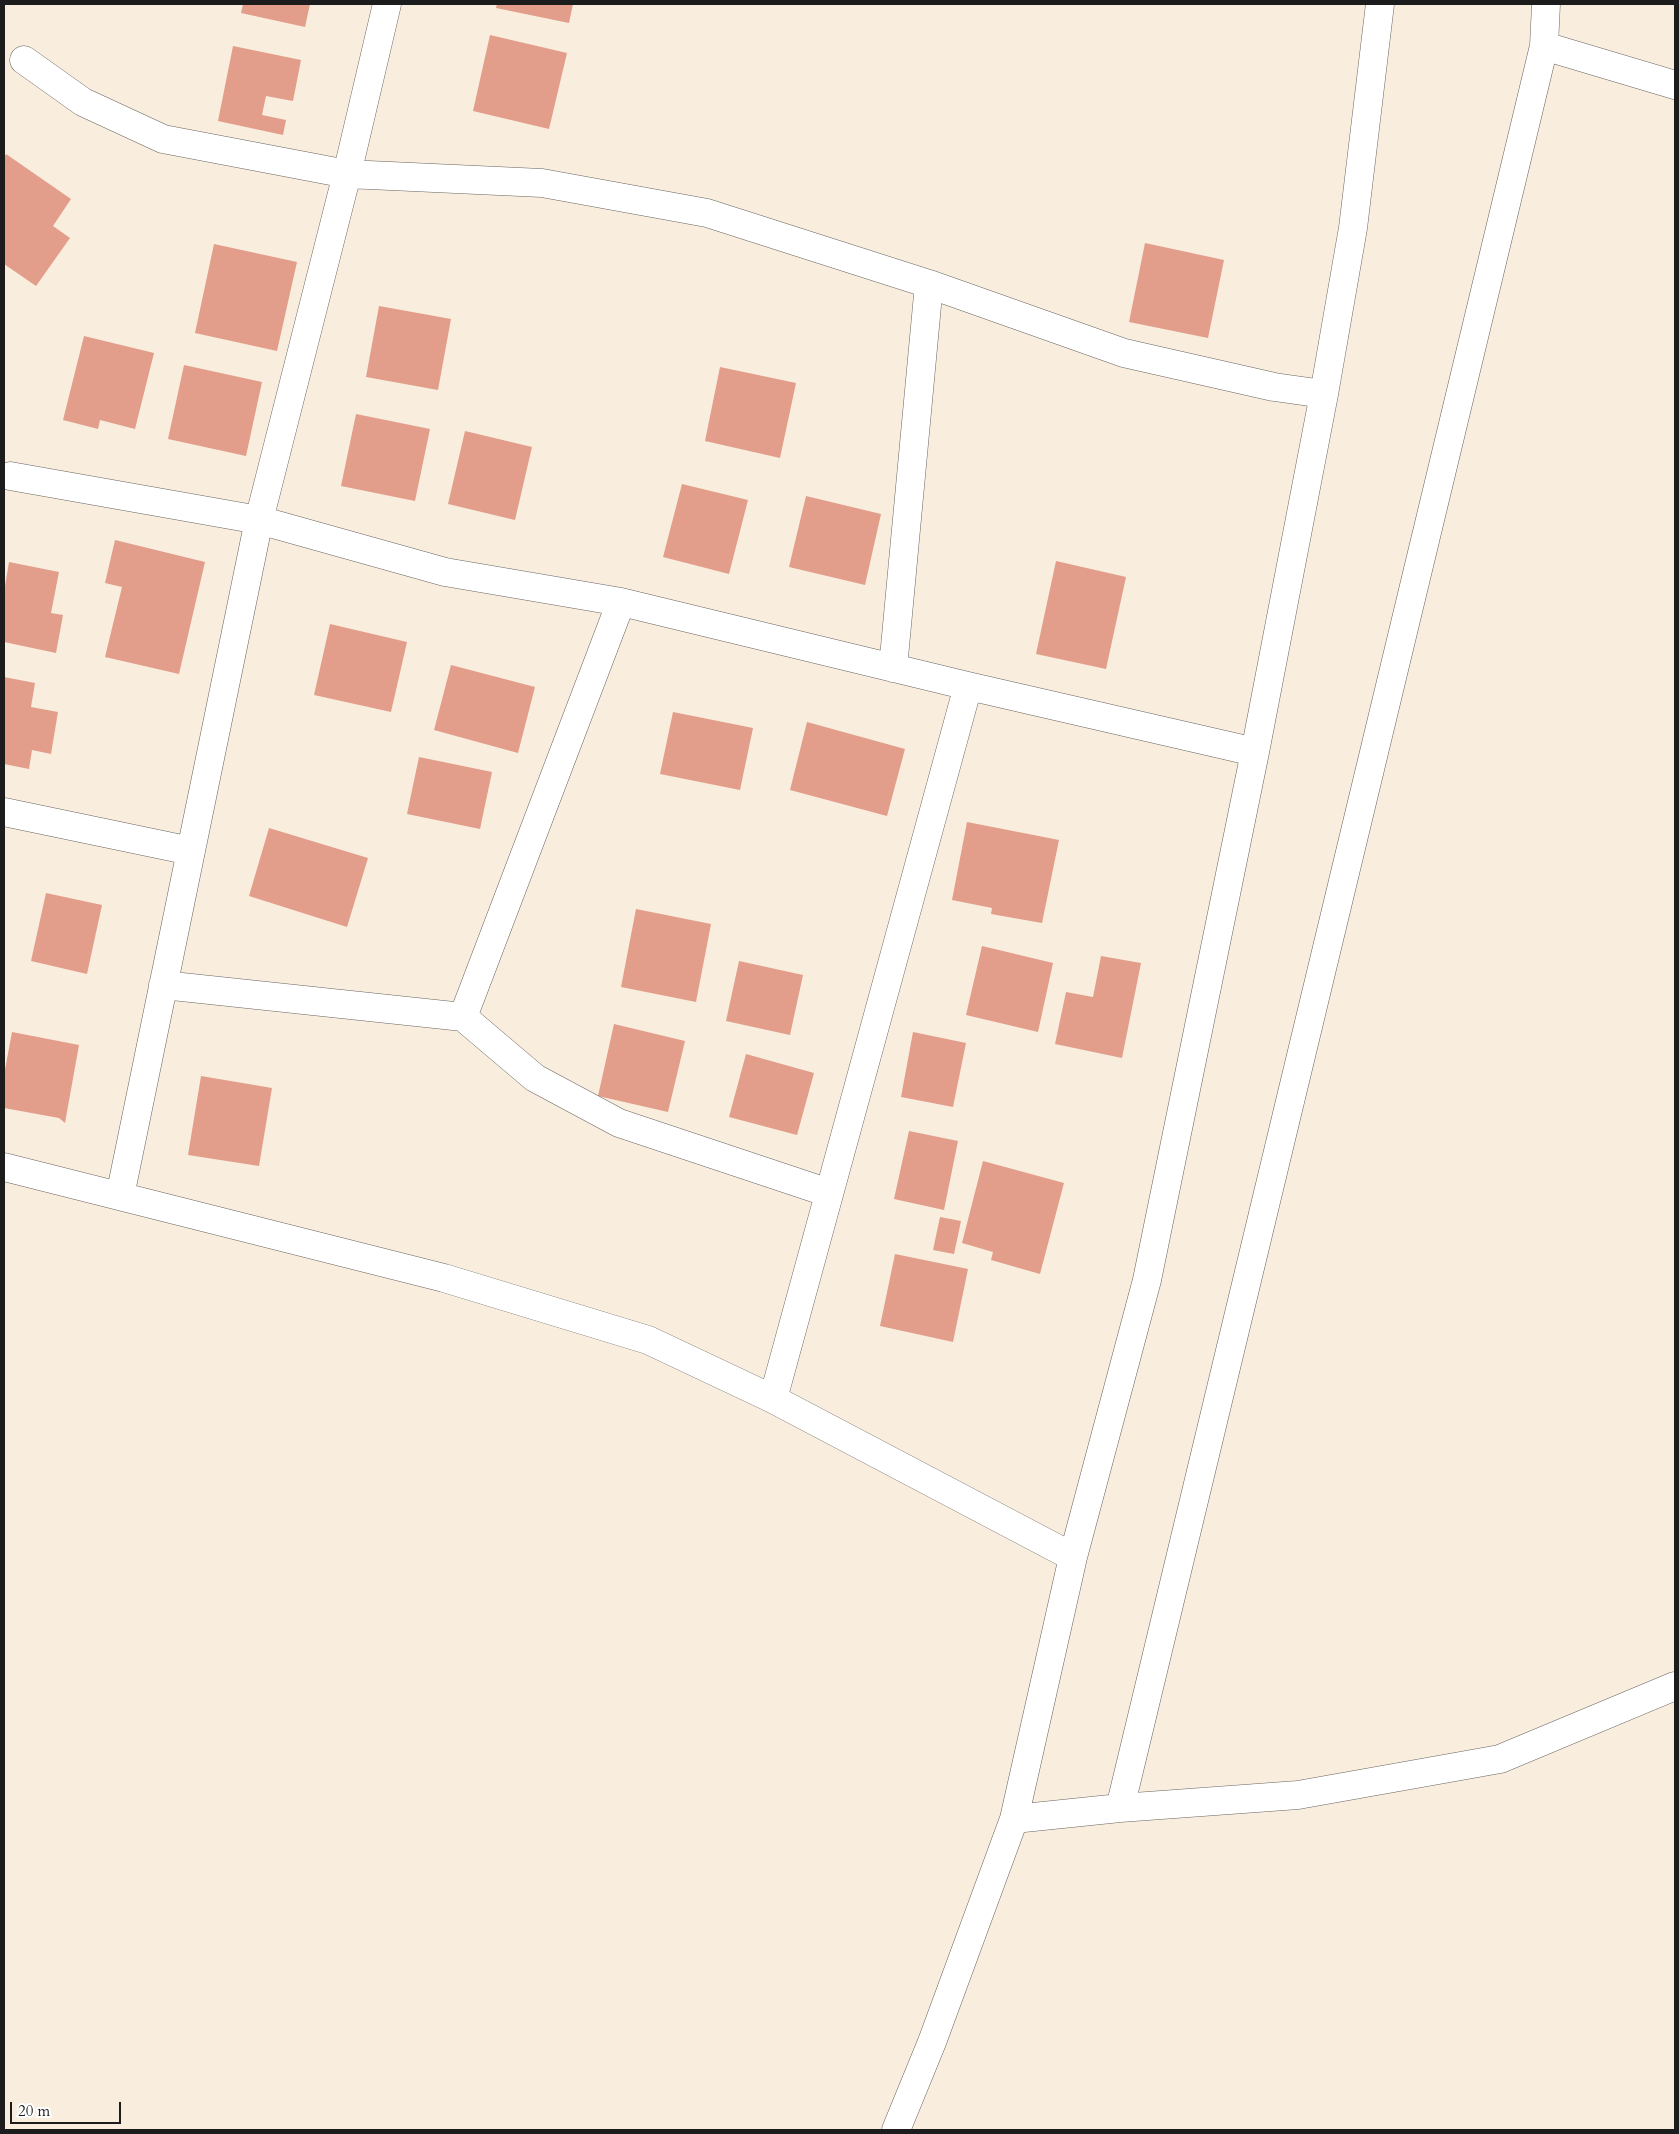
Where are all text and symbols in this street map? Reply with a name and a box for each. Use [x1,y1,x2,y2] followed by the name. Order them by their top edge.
[12,2092,124,2124] scale bar
[18,2101,50,2121] text: 20 m

